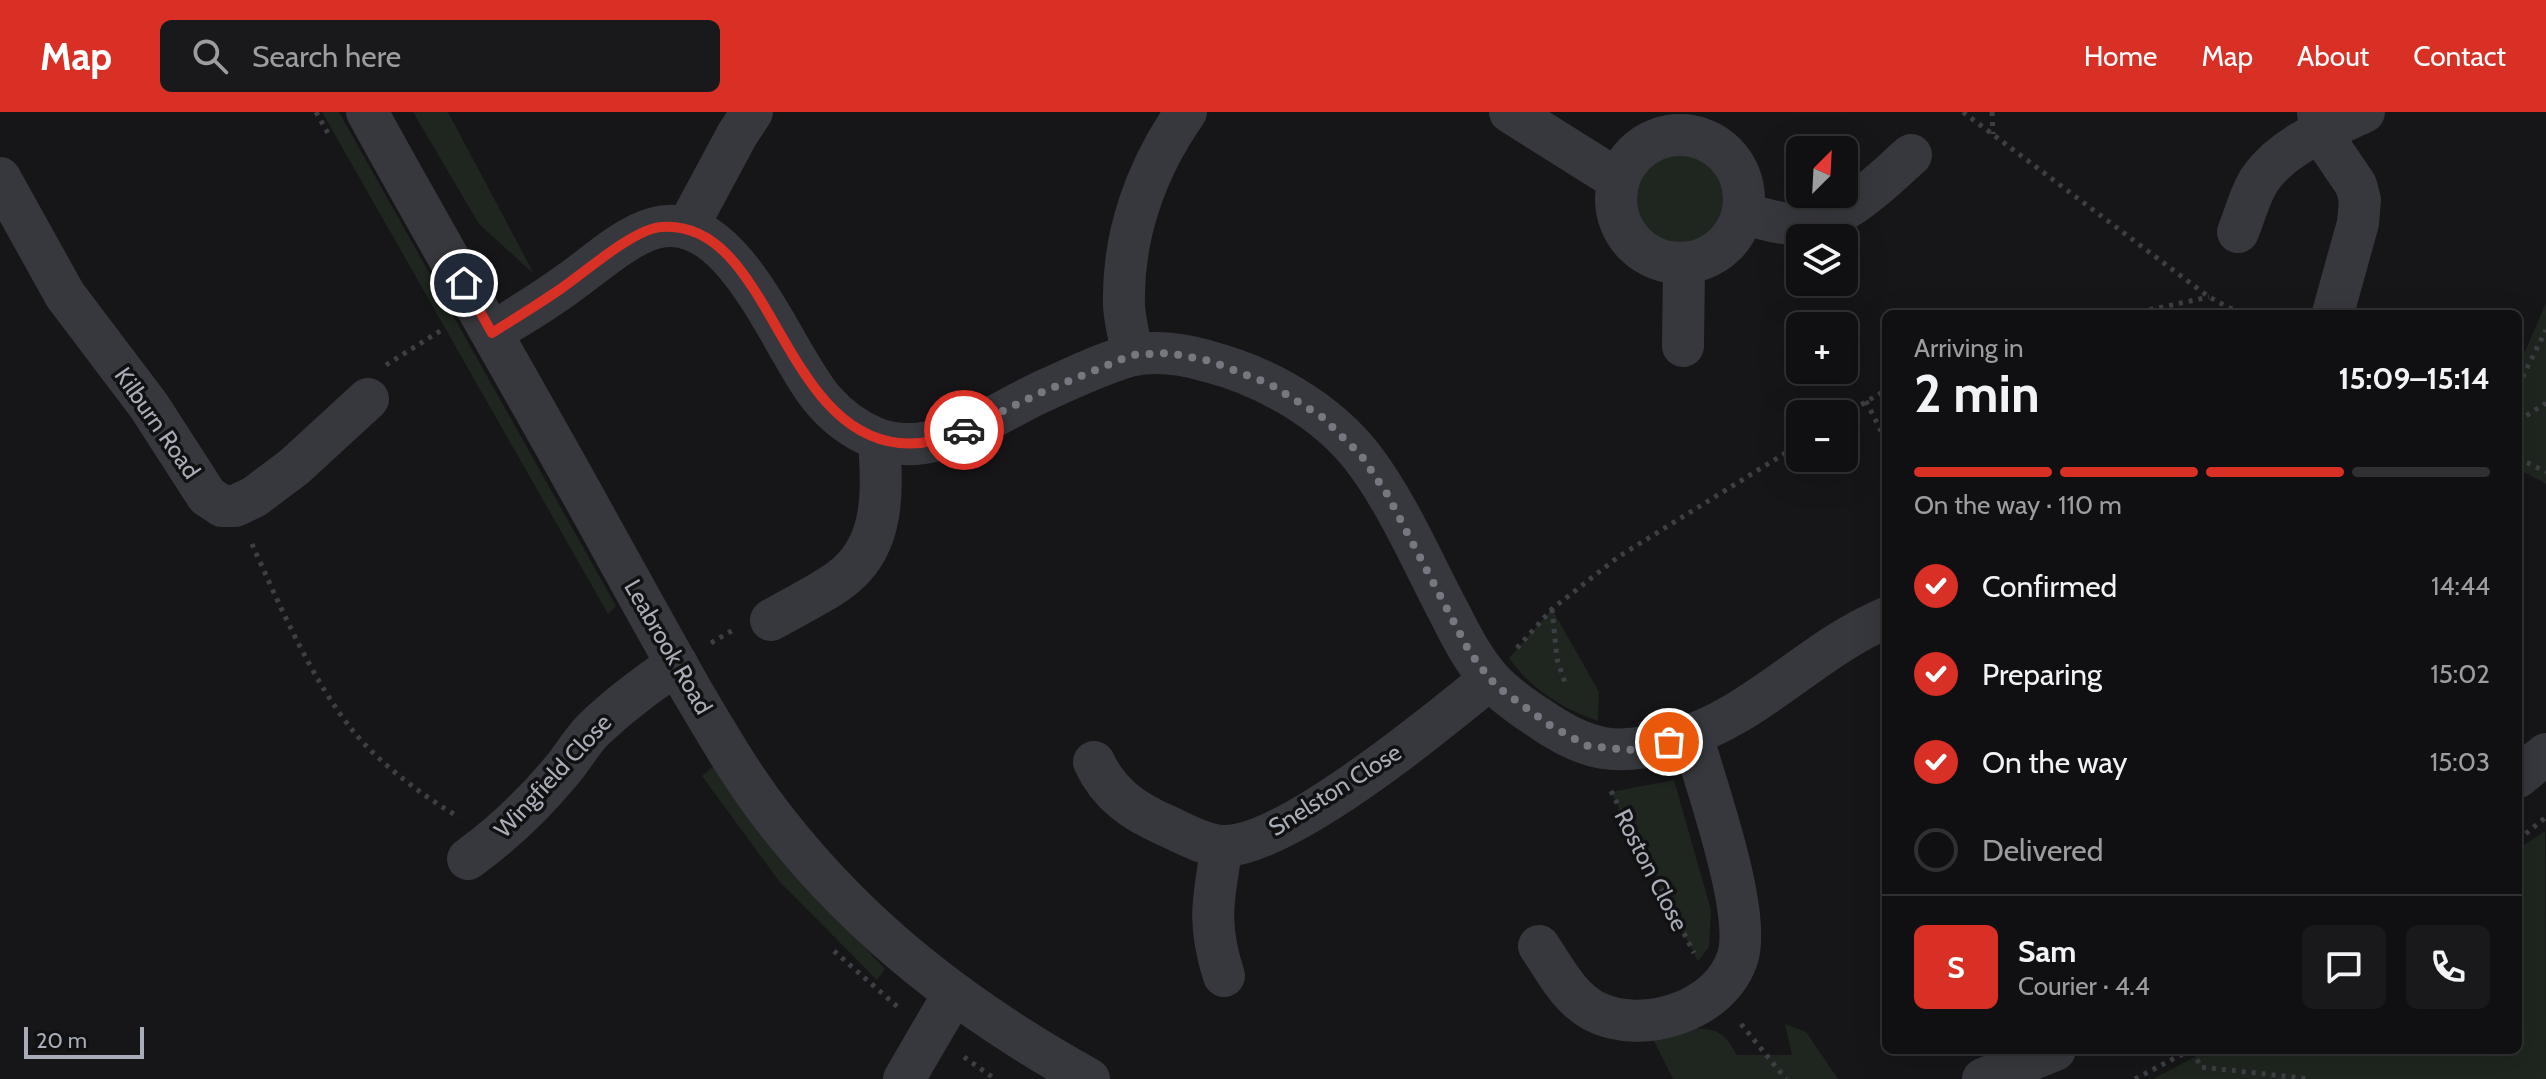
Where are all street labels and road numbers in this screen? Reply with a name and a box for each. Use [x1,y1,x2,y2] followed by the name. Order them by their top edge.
[108,361,206,484] street label: Kilburn Road
[618,574,719,719] street label: Leabrook Road
[488,708,617,843] street label: Wingfield Close
[1263,737,1406,842] street label: Snelston Close
[1608,804,1695,936] street label: Roston Close

